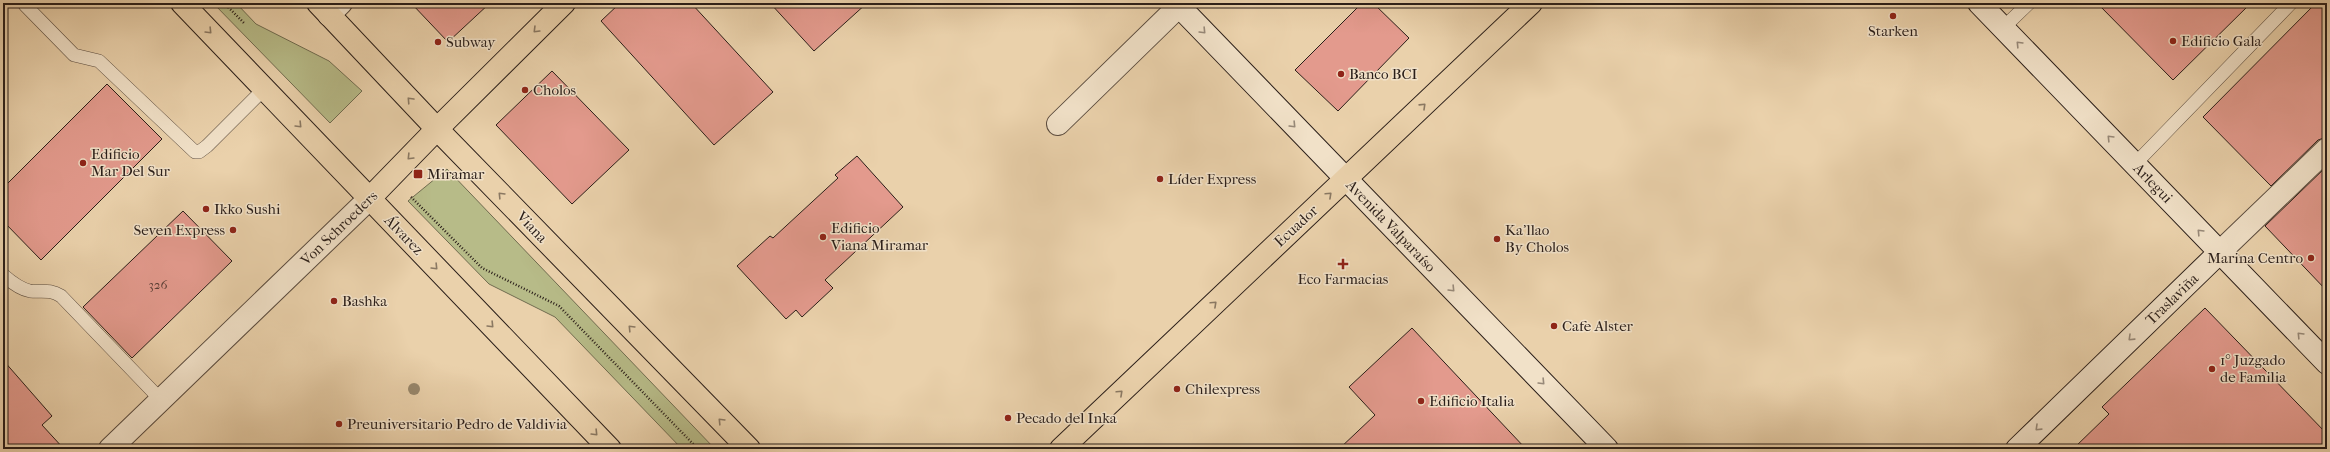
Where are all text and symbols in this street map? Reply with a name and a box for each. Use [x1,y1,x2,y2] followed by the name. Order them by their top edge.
[1888,11,1898,21] marker: Starken
[1868,22,1918,40] place label: Starken
[533,25,541,33] one-way arrow
[204,26,211,34] one-way arrow
[1198,26,1206,34] one-way arrow
[2181,32,2263,50] place label: Edificio Gala
[446,33,496,51] place label: Subway
[2168,36,2178,46] marker: Edificio Gala
[433,37,443,47] marker: Subway
[2017,42,2024,49] one-way arrow
[1349,65,1418,83] place label: Banco BCI
[1336,69,1346,79] marker: Banco BCI
[533,81,577,99] place label: Cholos
[520,85,530,95] marker: Cholos
[407,97,415,105] one-way arrow
[1418,103,1426,110] one-way arrow
[294,120,301,128] one-way arrow
[1288,120,1296,128] one-way arrow
[2107,135,2114,143] one-way arrow
[91,145,171,180] place label: Edificio Mar Del Sur
[407,152,414,160] one-way arrow
[78,158,88,168] marker: Edificio Mar Del Sur
[2129,159,2177,207] street label: Arlegui
[427,165,485,183] place label: Miramar
[412,168,424,180] marker: Miramar
[1168,170,1257,188] place label: Líder Express
[1155,174,1165,184] marker: Líder Express
[1342,175,1440,276] street label: Avenida Valparaíso
[296,187,382,270] street label: Von Schroeders
[498,192,506,200] one-way arrow
[1324,192,1332,200] one-way arrow
[214,200,281,218] place label: Ikko Sushi
[1270,201,1322,251] street label: Ecuador
[201,204,211,214] marker: Ikko Sushi
[512,207,552,247] street label: Viana
[380,211,428,259] street label: Álvarez
[830,219,929,254] place label: Edificio Viana Miramar
[134,221,225,239] place label: Seven Express
[1505,221,1570,256] place label: Ka'llao By Cholos
[228,225,238,235] marker: Seven Express
[2198,229,2205,236] one-way arrow
[818,232,828,242] marker: Edificio Viana Miramar
[1492,234,1502,244] marker: Ka'llao By Cholos
[2207,249,2303,267] place label: Marina Centro
[2306,253,2316,263] marker: Marina Centro
[1338,259,1348,269] marker: Eco Farmacias
[430,262,438,270] one-way arrow
[2142,269,2203,329] street label: Traslaviña
[1298,270,1389,288] place label: Eco Farmacias
[148,277,168,292] house number: 326
[1447,284,1455,292] one-way arrow
[342,292,388,310] place label: Bashka
[329,296,339,306] marker: Bashka
[1209,301,1217,309] one-way arrow
[1562,317,1634,335] place label: Cafe Alster
[486,320,494,328] one-way arrow
[1549,321,1559,331] marker: Cafe Alster
[628,325,635,333] one-way arrow
[2297,332,2305,340] one-way arrow
[2128,333,2136,341] one-way arrow
[2220,351,2287,386] place label: 1° Juzgado de Familia
[2207,364,2217,374] marker: 1° Juzgado de Familia
[1537,377,1545,385] one-way arrow
[1185,380,1260,398] place label: Chilexpress
[1172,384,1182,394] marker: Chilexpress
[1115,390,1123,398] one-way arrow
[1429,392,1515,410] place label: Edificio Italia
[1416,396,1426,406] marker: Edificio Italia
[1016,409,1118,427] place label: Pecado del Inka
[1003,413,1013,423] marker: Pecado del Inka
[347,415,568,433] place label: Preuniversitario Pedro de Valdivia
[718,418,726,426] one-way arrow
[334,419,344,429] marker: Preuniversitario Pedro de Valdivia
[2035,424,2043,431] one-way arrow
[590,428,598,436] one-way arrow

